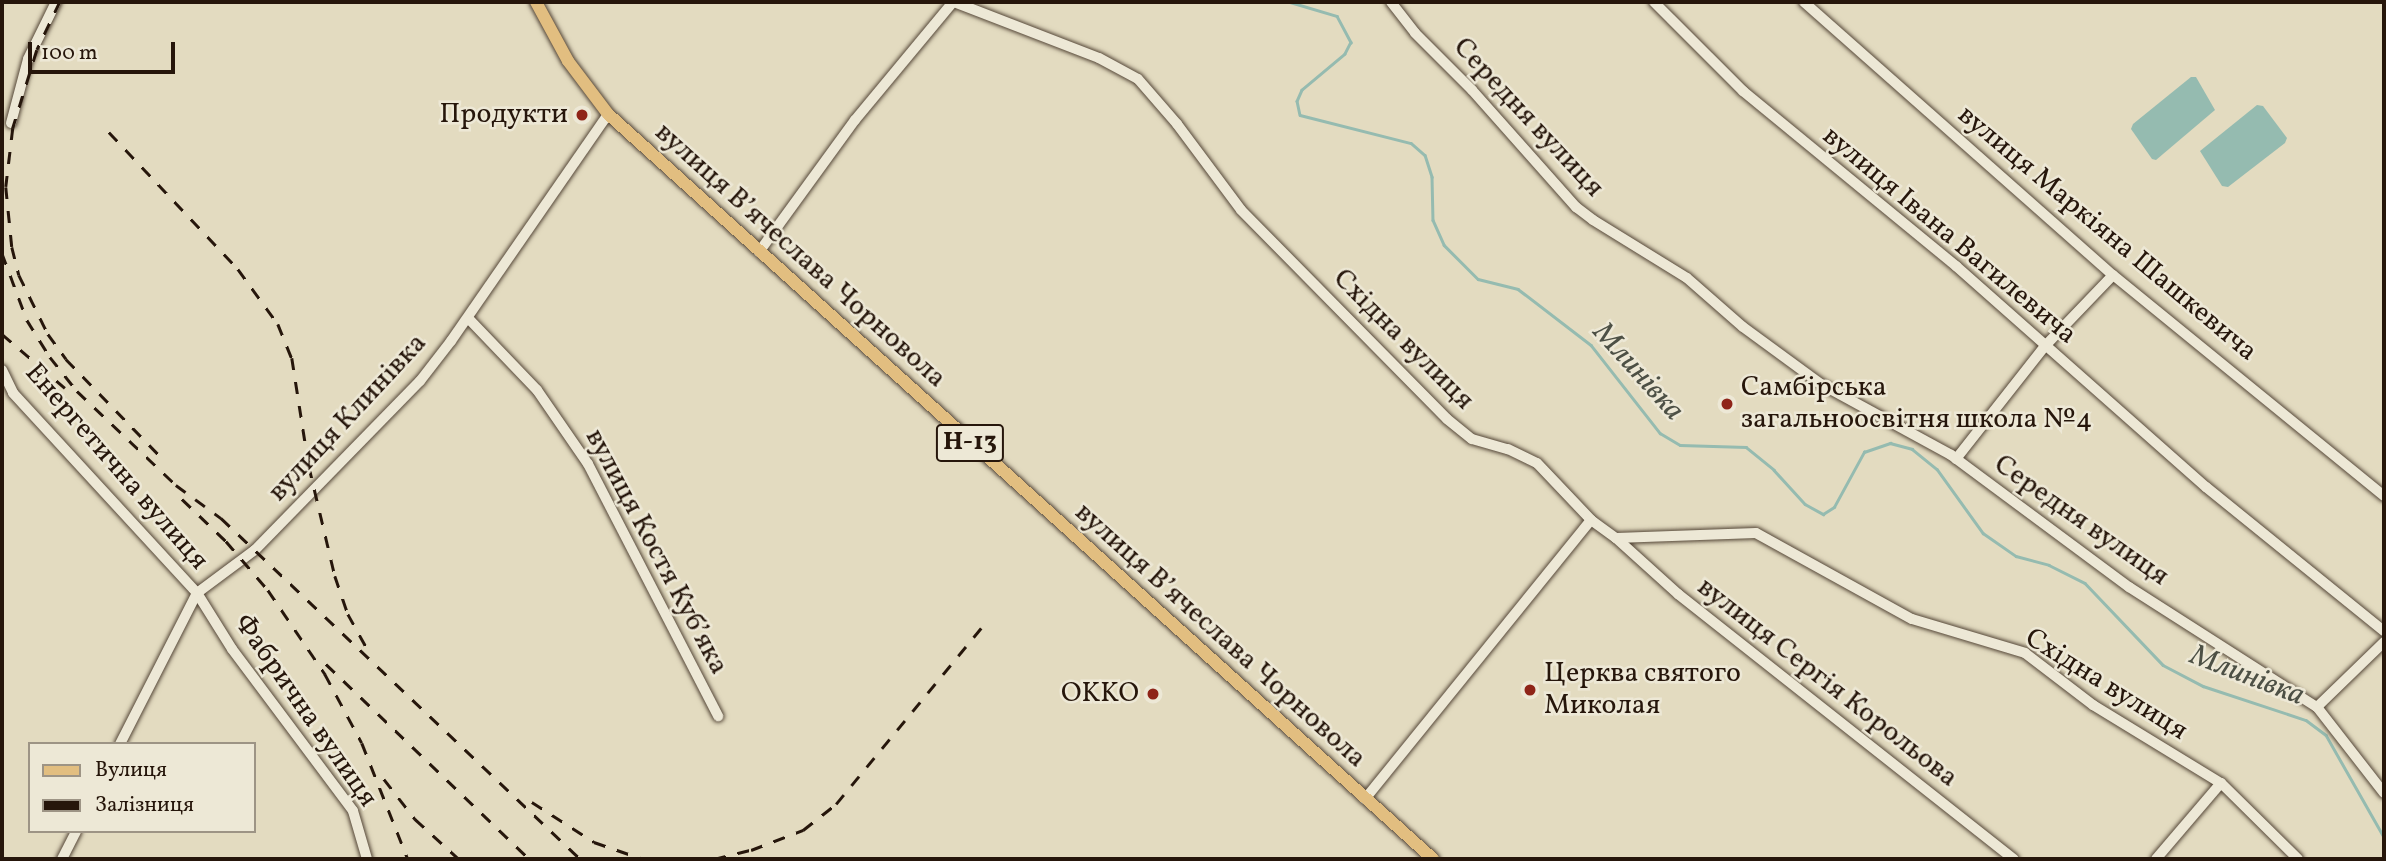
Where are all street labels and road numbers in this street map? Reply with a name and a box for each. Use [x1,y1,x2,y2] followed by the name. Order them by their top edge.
[1446,31,1610,205] street label: Середня вулиця
[1950,99,2264,369] street label: вулиця Маркіяна Шашкевича
[647,116,953,396] street label: вулиця Вʼячеслава Чорновола
[1815,120,2083,352] street label: вулиця Івана Вагилевича
[1326,263,1480,417] street label: Східна вулиця
[262,327,434,509] street label: вулиця Клинівка
[17,357,215,577] street label: Енергетична вулиця
[935,420,1005,466] road number: Н-13
[577,424,735,680] street label: вулиця Костя Кубʼяка
[1987,448,2175,594] street label: Середня вулиця
[1067,496,1373,776] street label: вулиця Вʼячеслава Чорновола
[1690,571,1964,795] street label: вулиця Сергія Корольова
[226,608,384,814] street label: Фабрична вулиця
[2018,622,2194,748] street label: Східна вулиця

